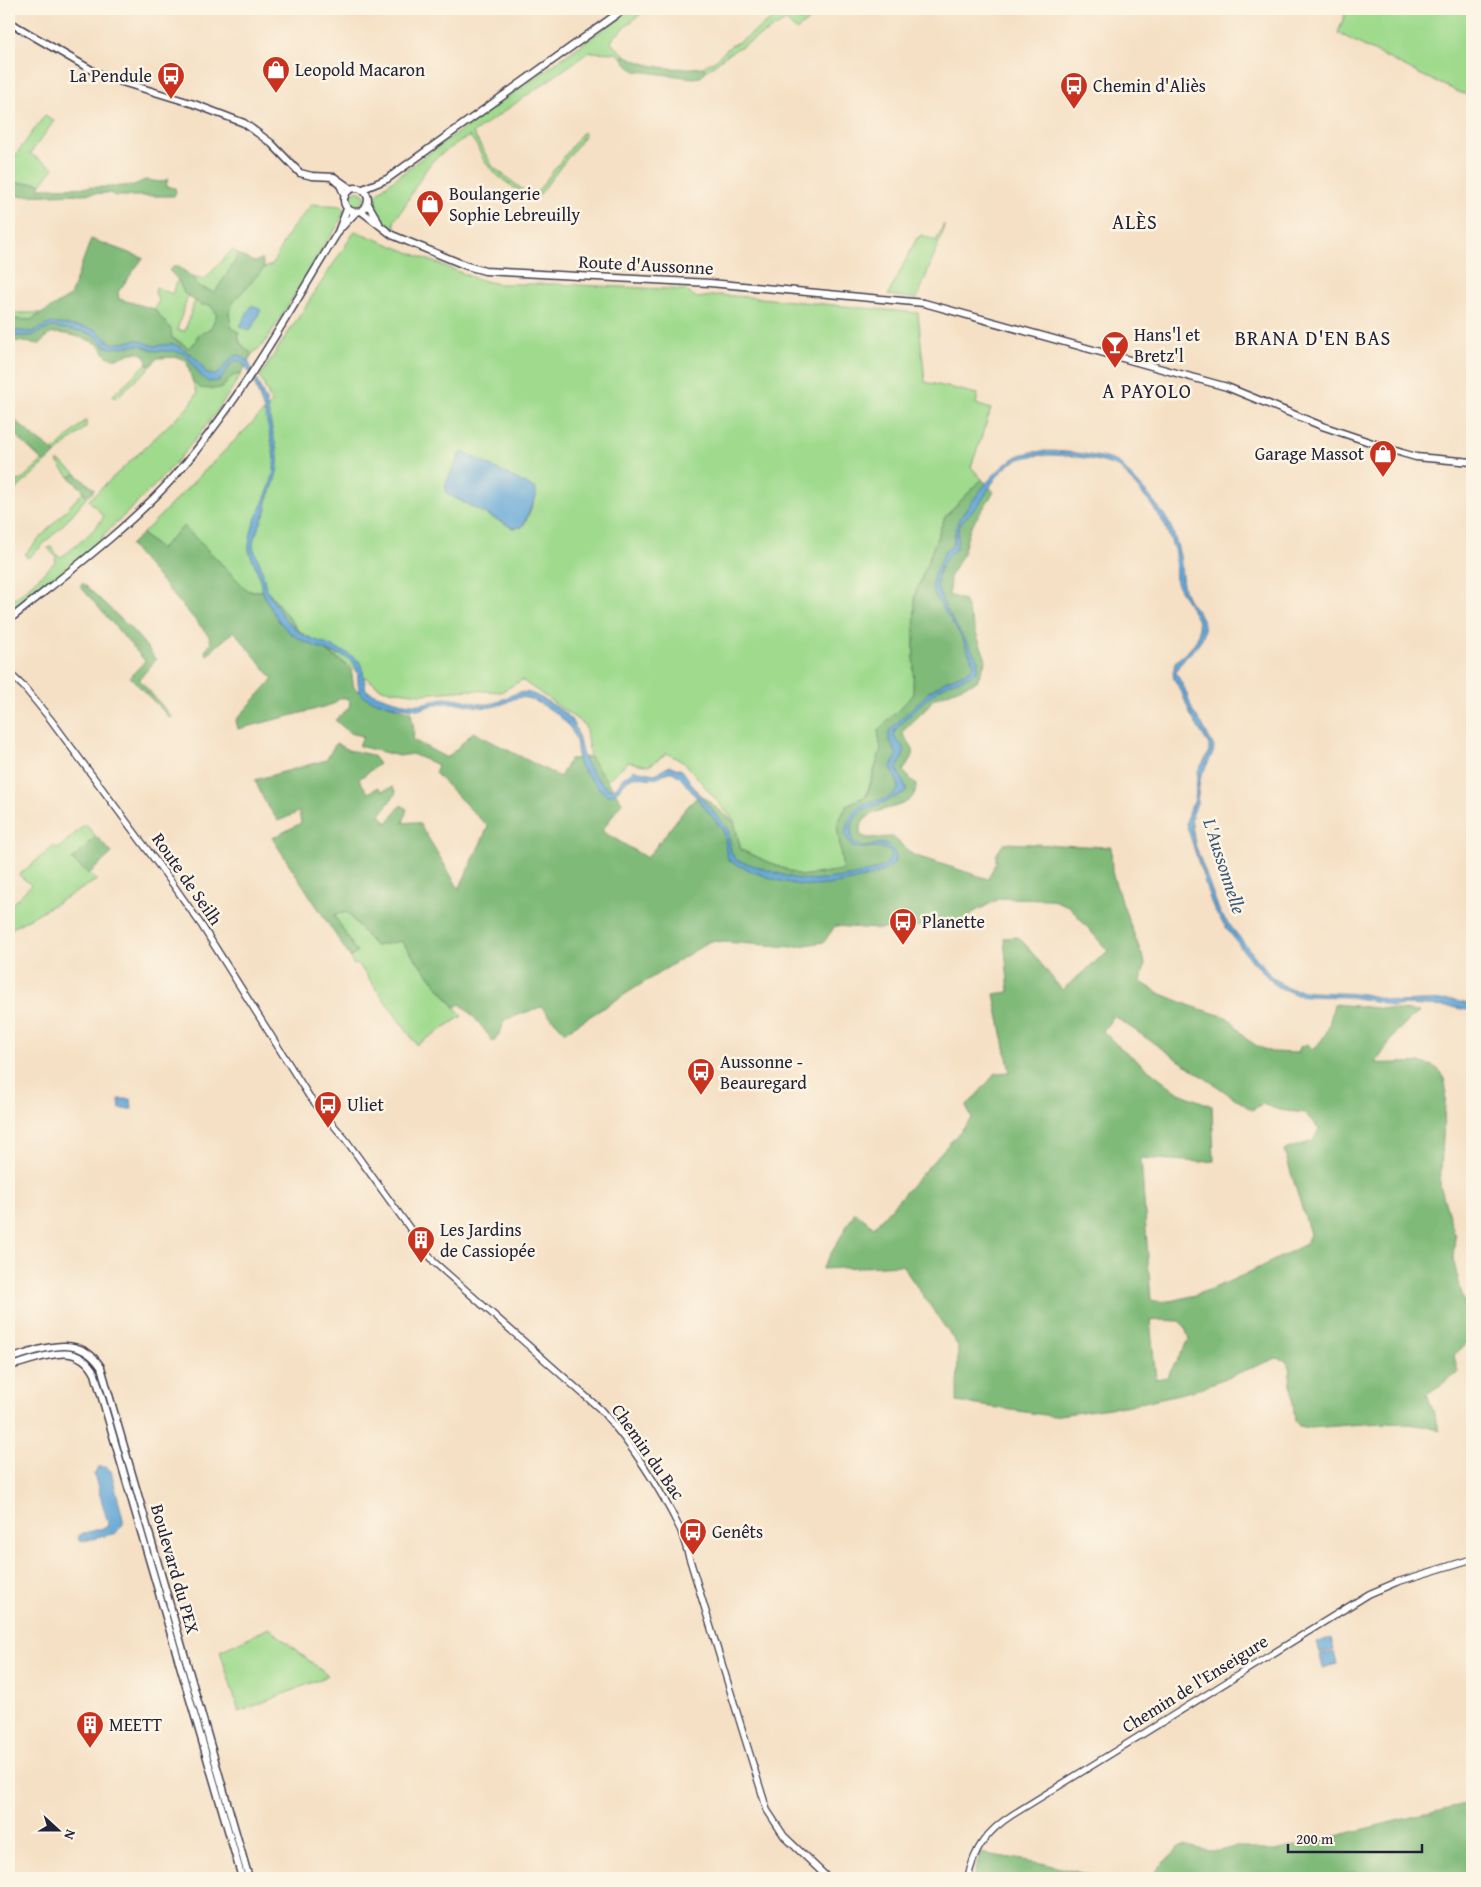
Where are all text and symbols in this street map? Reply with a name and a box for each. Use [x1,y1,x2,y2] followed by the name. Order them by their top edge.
[261,55,291,94] shop icon: Leopold Macaron
[295,56,425,83] place label: Leopold Macaron
[156,61,186,100] bus stop icon: La Pendule
[70,62,152,89] place label: La Pendule
[1059,71,1089,110] bus stop icon: Chemin d'Aliès
[1093,72,1206,99] place label: Chemin d'Aliès
[449,180,580,228] place label: Boulangerie Sophie Lebreuilly
[415,189,445,228] shop icon: Boulangerie Sophie Lebreuilly
[1112,207,1158,236] district label: ALÈS
[578,247,714,282] street label: Route d'Aussonne
[1134,321,1201,369] place label: Hans'l et Bretz'l
[1235,323,1391,352] district label: BRANA D'EN BAS
[1100,330,1130,369] bar icon: Hans'l et Bretz'l
[1102,376,1192,405] district label: A PAYOLO
[1368,439,1398,478] shop icon: Garage Massot
[1255,440,1365,467] place label: Garage Massot
[1196,814,1254,918] water label: L'Aussonnelle
[146,827,229,930] street label: Route de Seilh
[888,907,918,946] bus stop icon: Planette
[922,908,985,935] place label: Planette
[720,1048,807,1096] place label: Aussonne - Beauregard
[686,1057,716,1096] bus stop icon: Aussonne - Beauregard
[313,1090,343,1129] bus stop icon: Uliet
[347,1091,384,1118] place label: Uliet
[440,1216,535,1264] place label: Les Jardins de Cassiopée
[406,1225,436,1264] building icon: Les Jardins de Cassiopée
[605,1398,692,1505] street label: Chemin du Bac
[144,1501,207,1637] street label: Boulevard du PEX
[678,1517,708,1556] bus stop icon: Genêts
[712,1518,763,1545] place label: Genêts
[1116,1628,1273,1740] street label: Chemin de l'Enseigure
[75,1710,105,1749] building icon: MEETT
[109,1711,162,1738] place label: MEETT
[32,1804,82,1854] north arrow
[1288,1822,1422,1854] scale bar
[59,1827,81,1843] text: N
[1296,1828,1334,1849] text: 200 m

